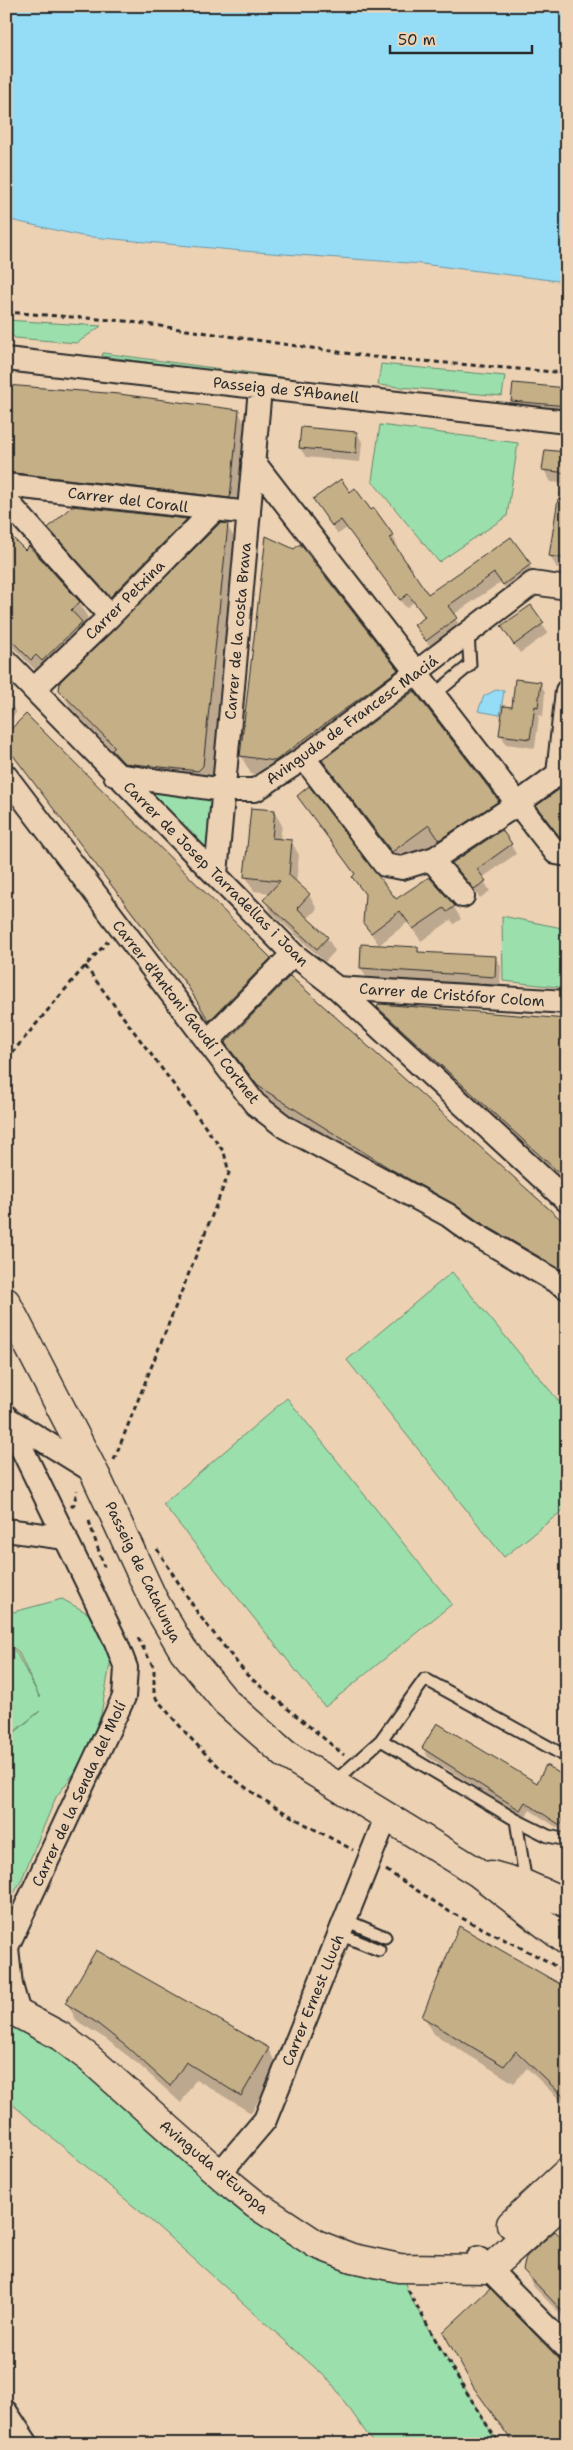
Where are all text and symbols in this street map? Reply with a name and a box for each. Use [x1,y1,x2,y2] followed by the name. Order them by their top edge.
[390,22,533,54] scale bar
[398,30,436,50] text: 50 m
[212,372,361,408] street label: Passeig de S'Abanell
[67,483,190,517] street label: Carrer del Corall
[220,541,256,720] street label: Carrer de la costa Brava
[81,555,170,644] street label: Carrer Petxina
[262,650,443,789] street label: Avinguda de Francesc Maciá
[119,777,313,971] street label: Carrer de Josep Tarradellas i Joan
[108,916,264,1108] street label: Carrer d'Antoni Gaudí i Cortnet
[358,979,546,1011] street label: Carrer de Cristófor Colom
[100,1498,186,1646] street label: Passeig de Catalunya
[27,1697,131,1890] street label: Carrer de la Senda del Molí
[277,1931,349,2069] street label: Carrer Ernest Lluch
[155,2116,273,2219] street label: Avinguda d'Europa

